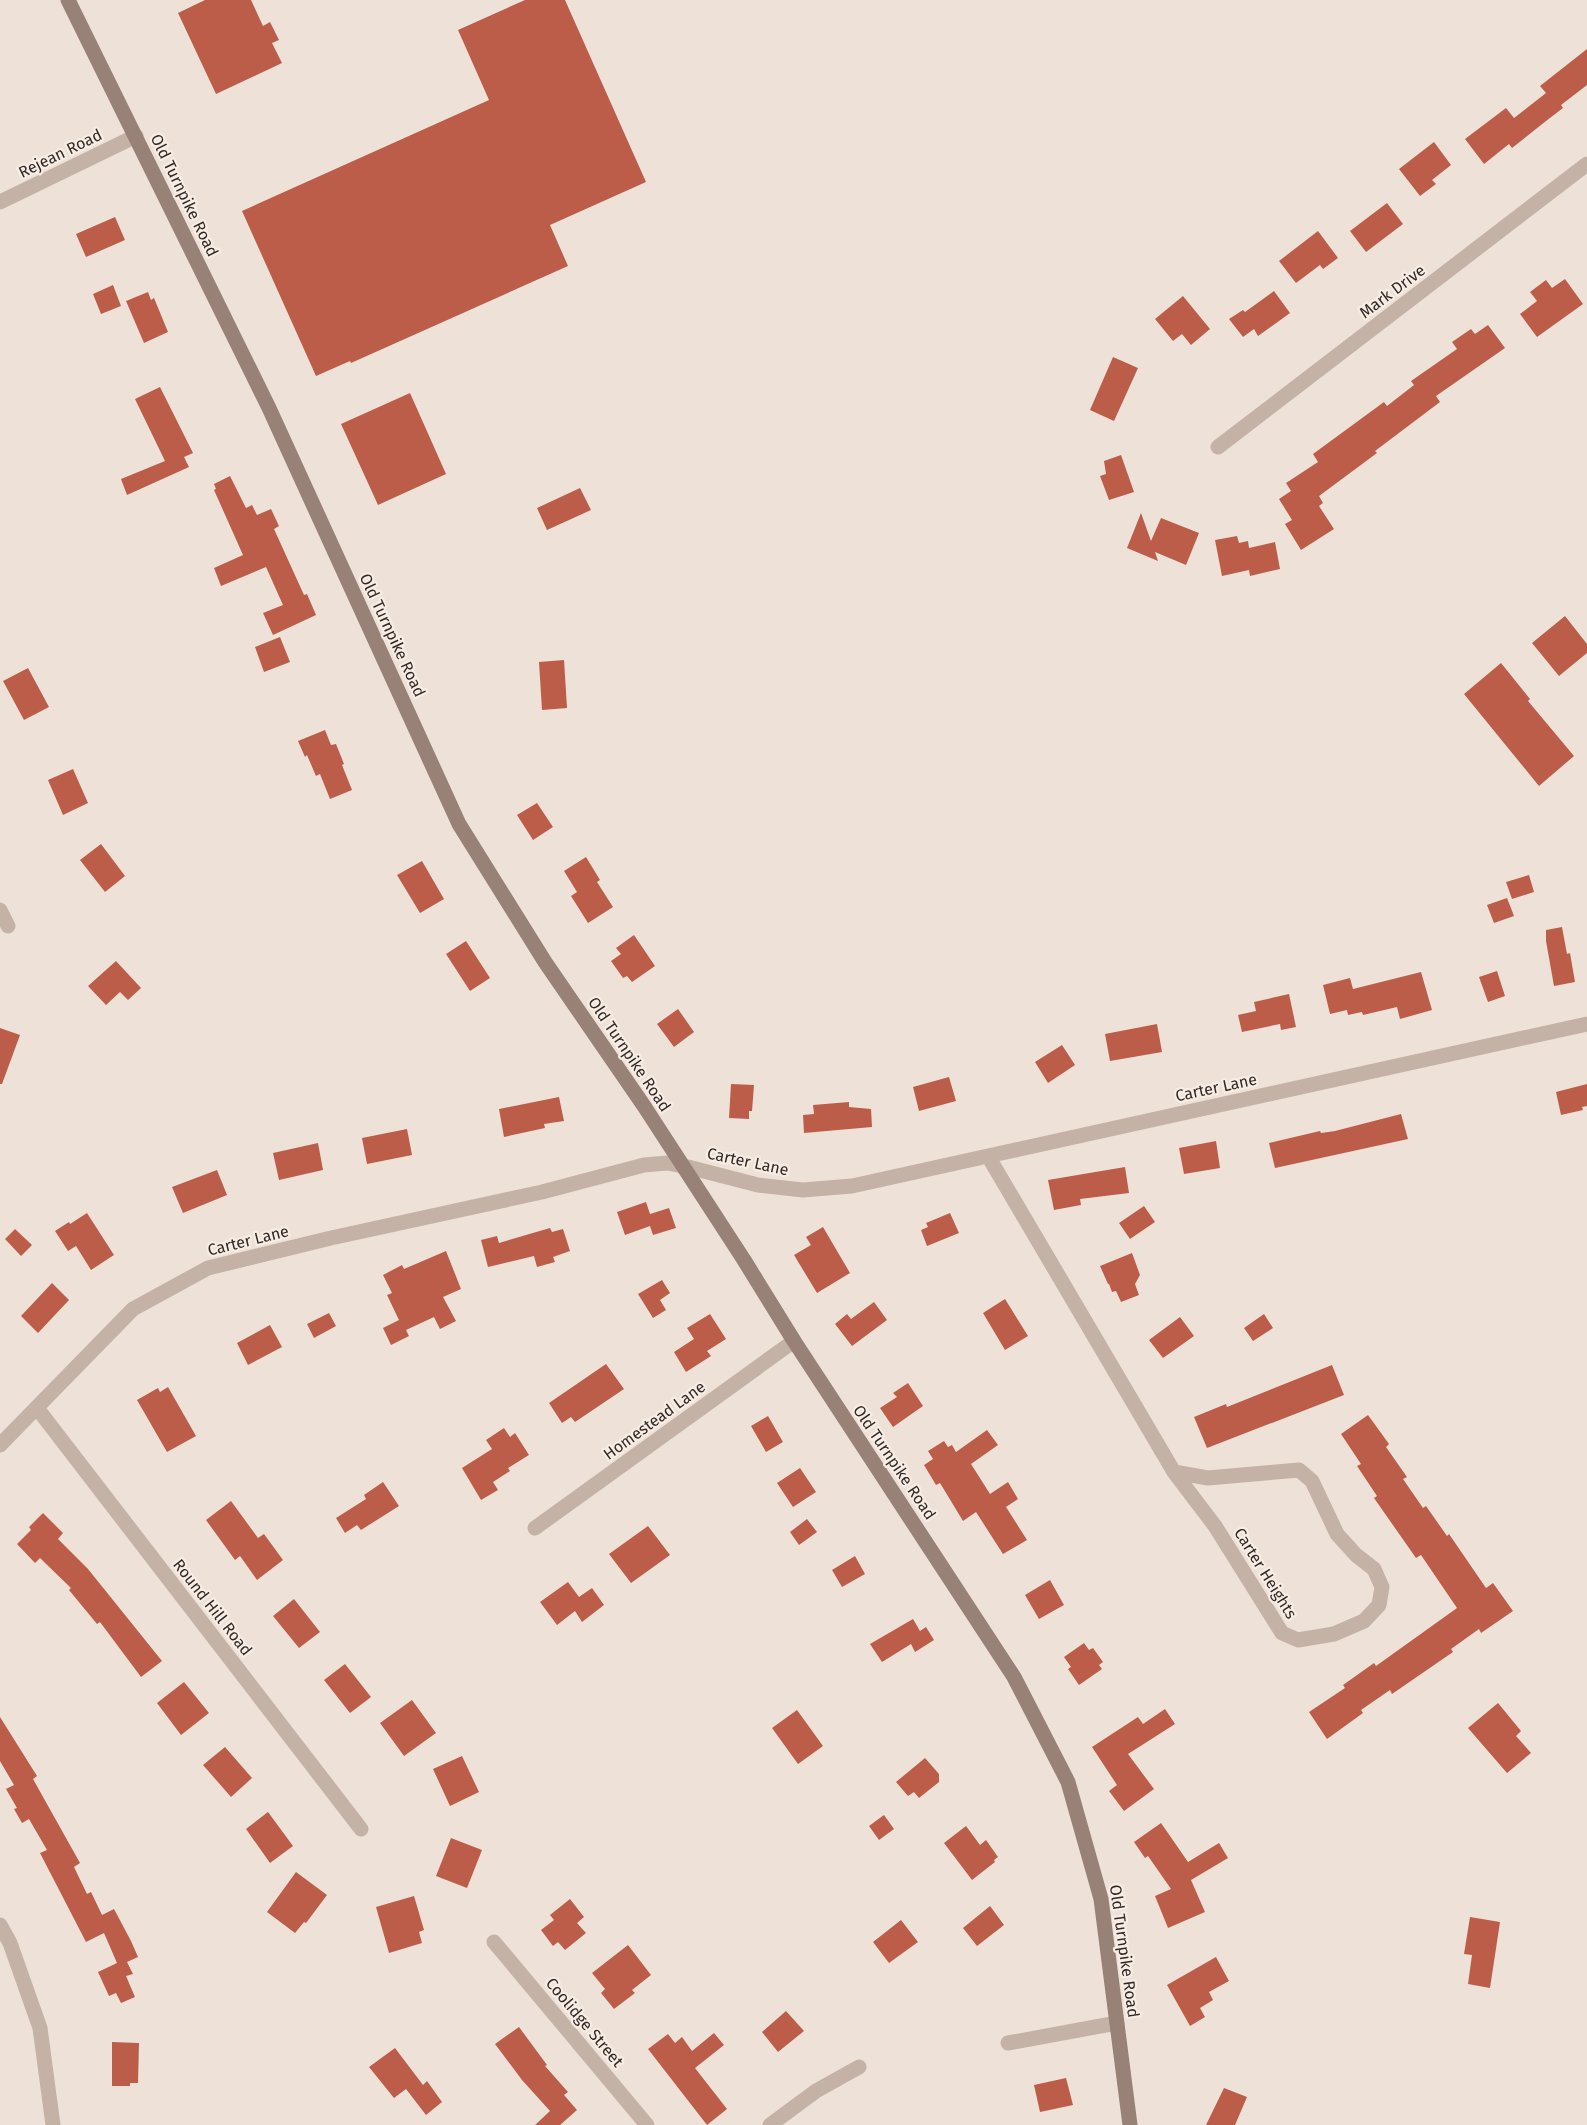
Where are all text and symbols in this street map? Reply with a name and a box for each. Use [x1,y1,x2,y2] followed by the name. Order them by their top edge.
[15,125,105,182] street label: Rejean Road
[147,131,222,260] street label: Old Turnpike Road
[1356,261,1429,322] street label: Mark Drive
[356,571,429,700] street label: Old Turnpike Road
[584,993,675,1115] street label: Old Turnpike Road
[1174,1070,1259,1105] street label: Carter Lane
[705,1144,790,1179] street label: Carter Lane
[206,1221,291,1260] street label: Carter Lane
[600,1377,709,1464] street label: Homestead Lane
[849,1401,940,1523] street label: Old Turnpike Road
[1230,1524,1301,1622] street label: Carter Heights
[169,1555,256,1659] street label: Round Hill Road
[1106,1883,1143,2019] street label: Old Turnpike Road
[542,1974,628,2071] street label: Coolidge Street

